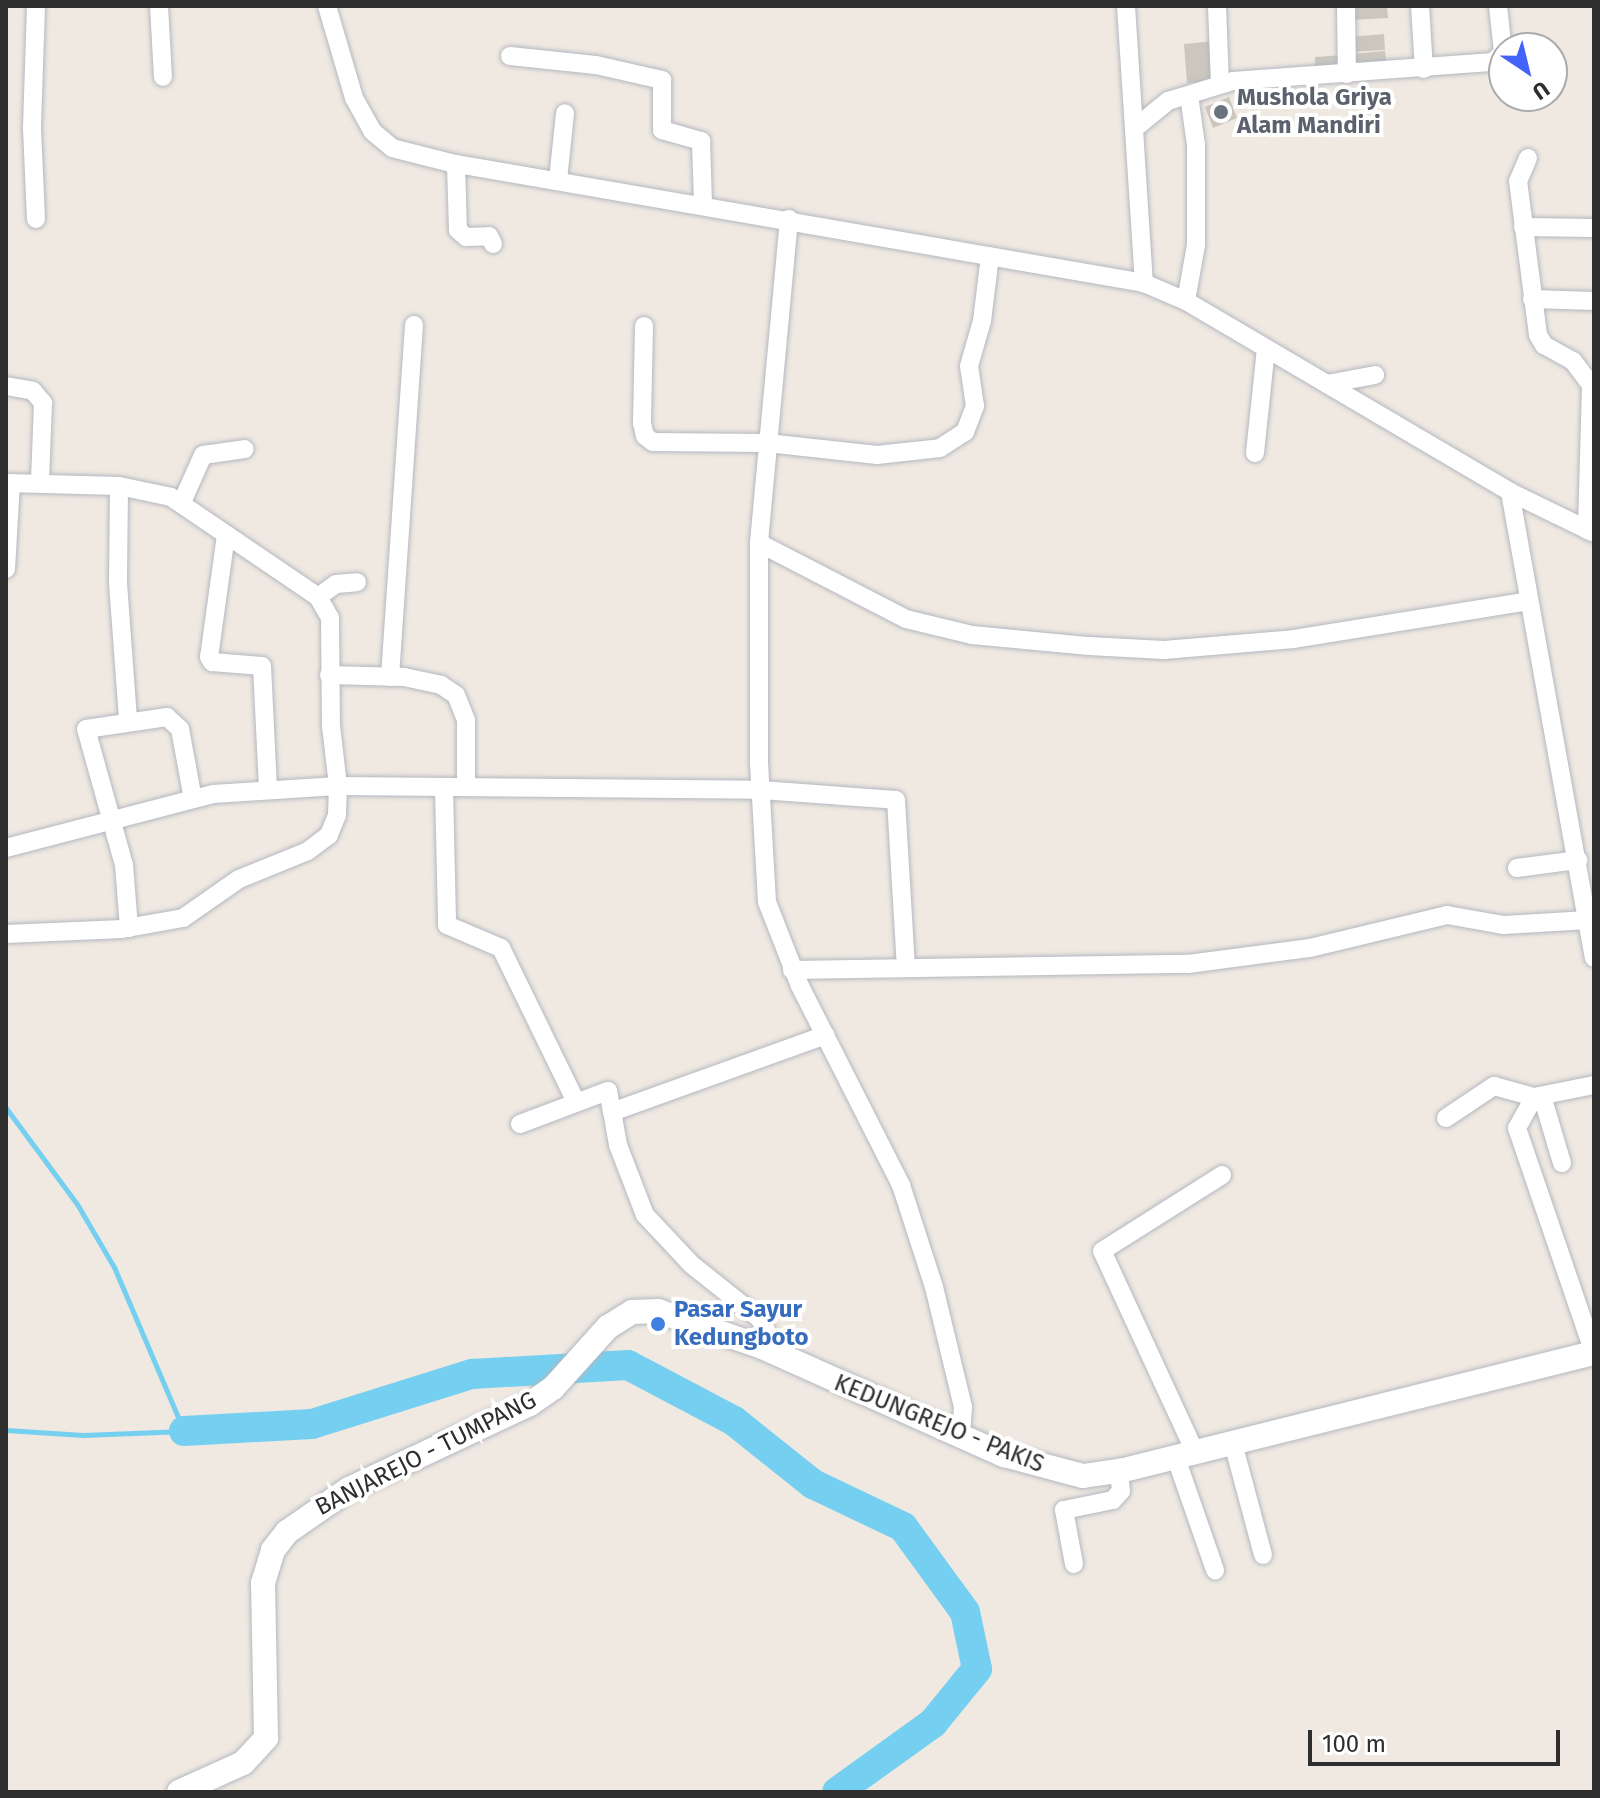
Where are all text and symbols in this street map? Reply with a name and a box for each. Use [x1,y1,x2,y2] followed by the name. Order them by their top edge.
[1488,32,1568,112] north arrow
[1527,75,1555,106] text: U
[1237,84,1392,140] place label: Mushola Griya Alam Mandiri
[1212,103,1230,121] marker: Mushola Griya Alam Mandiri
[674,1296,808,1352] place label: Pasar Sayur Kedungboto
[649,1315,667,1333] marker: Pasar Sayur Kedungboto
[830,1369,1048,1479] street label: KEDUNGREJO - PAKIS
[311,1386,541,1522] street label: BANJAREJO - TUMPANG
[1312,1714,1564,1764] scale bar
[1322,1730,1386,1758] text: 100 m

